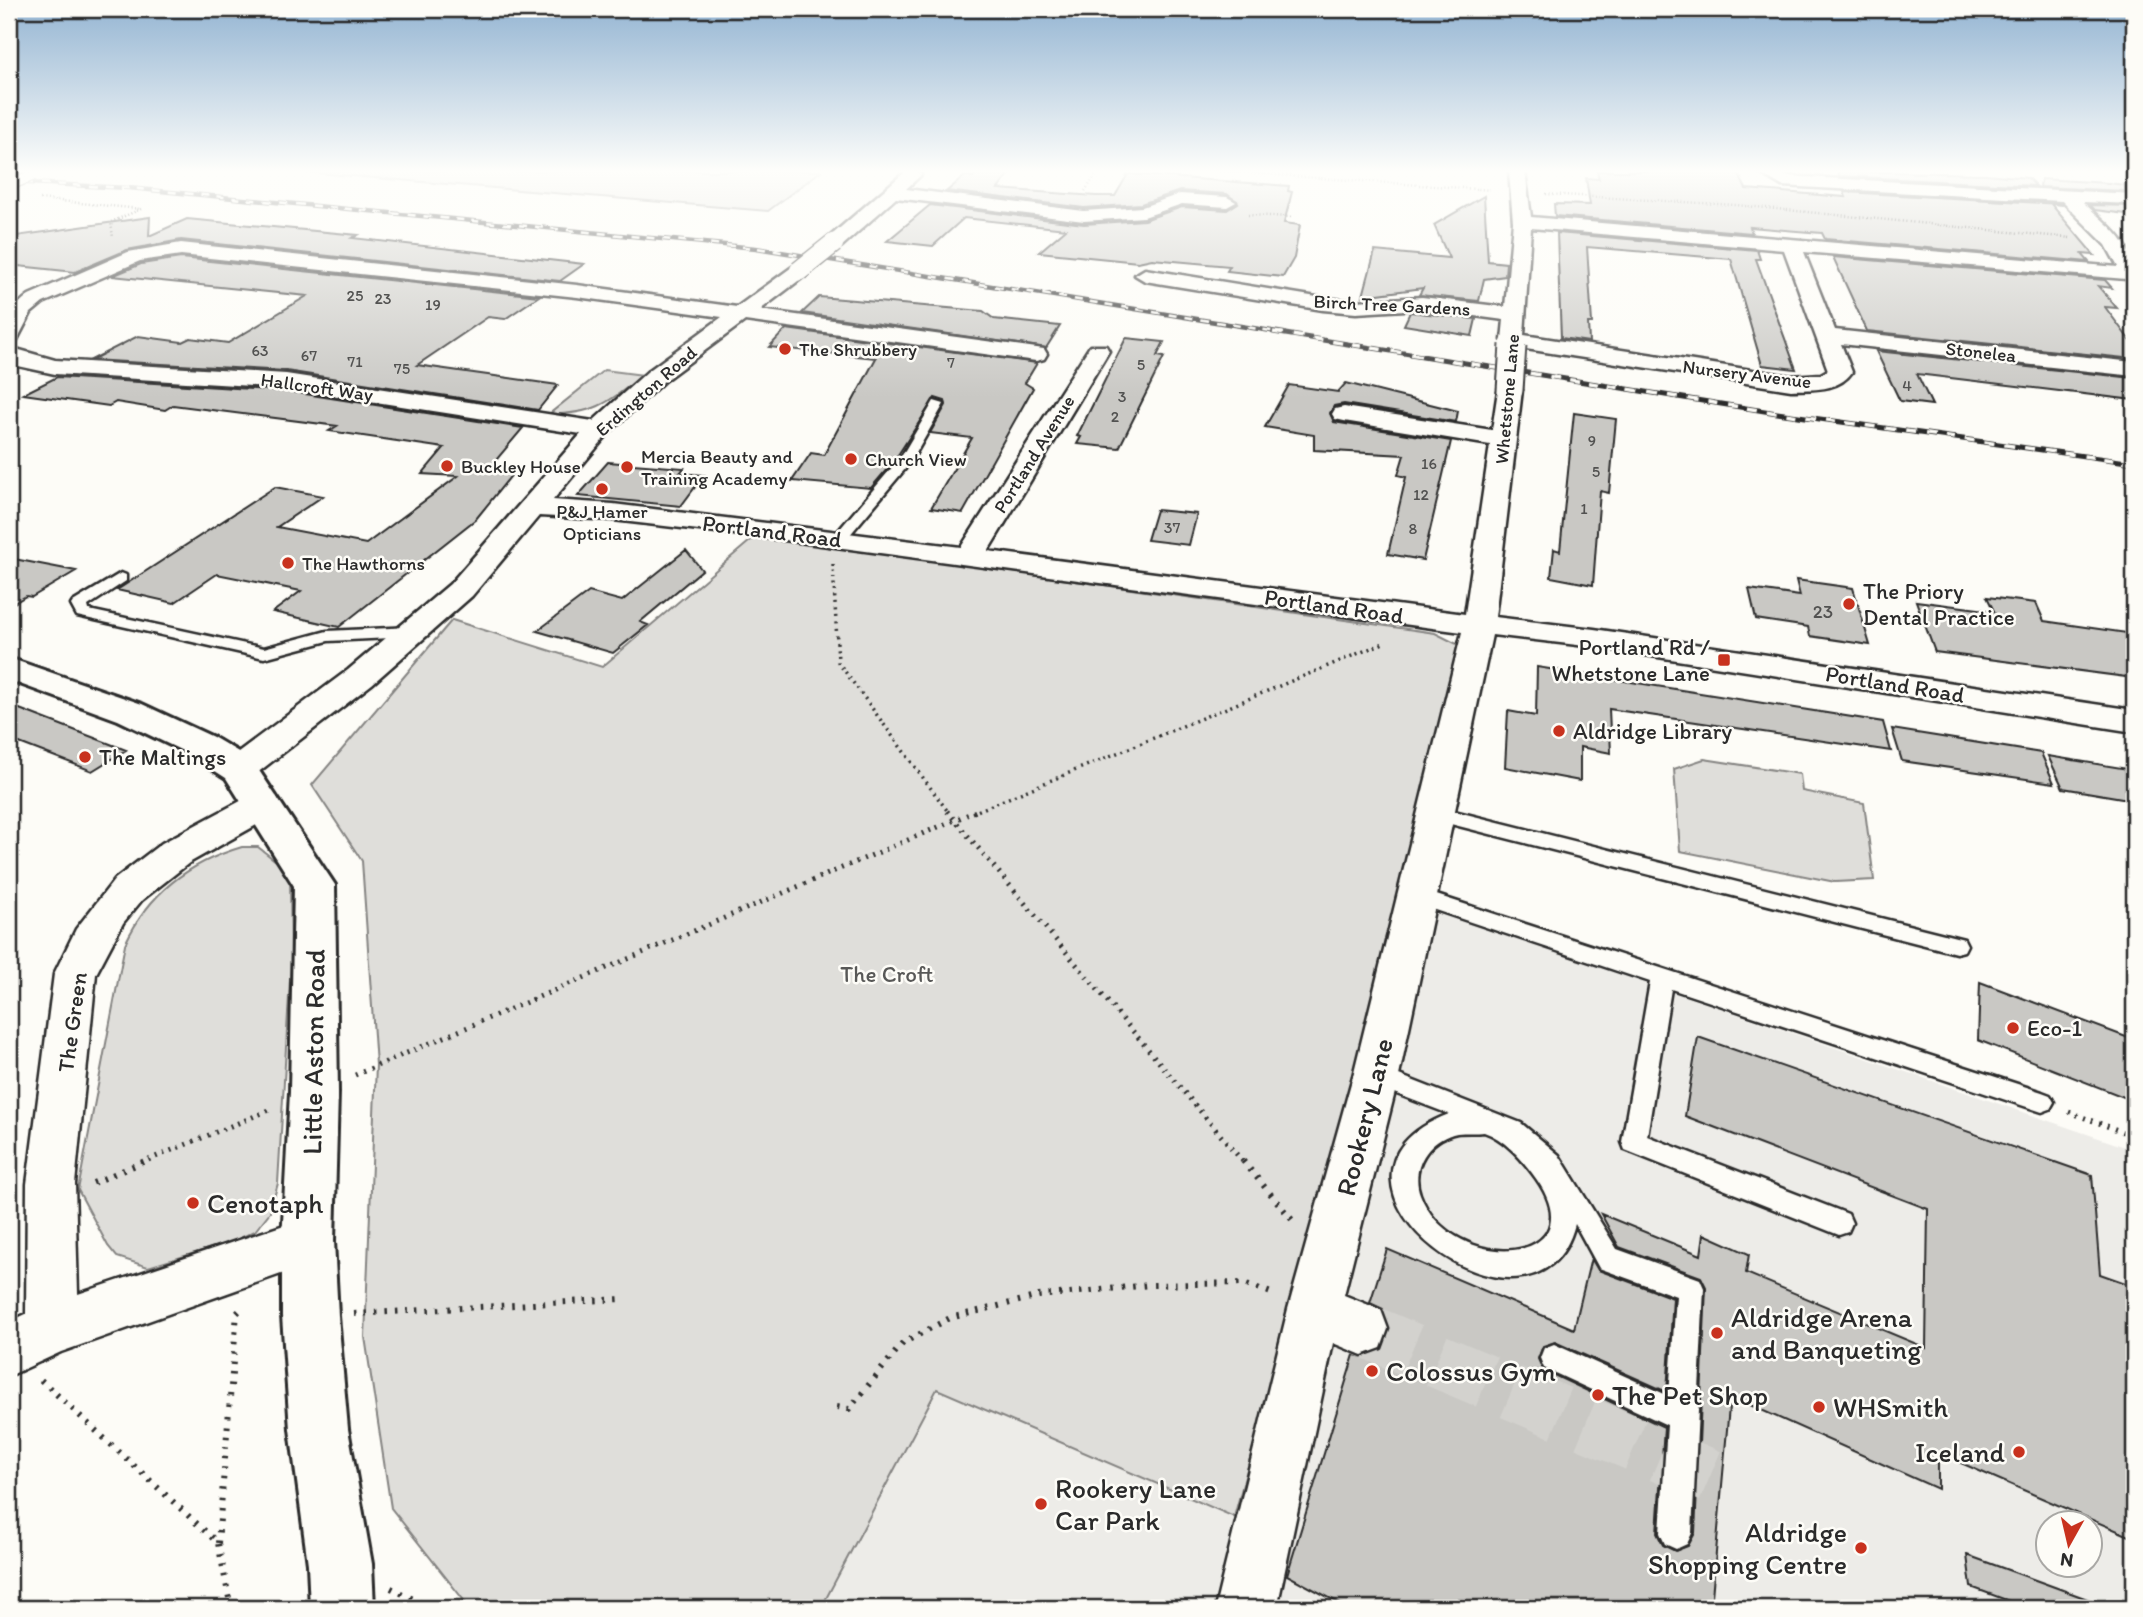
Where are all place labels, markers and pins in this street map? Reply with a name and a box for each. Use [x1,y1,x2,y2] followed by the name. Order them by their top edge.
[799,338,917,361] place label: The Shrubbery
[777,341,793,357] marker: The Shrubbery
[641,445,793,490] place label: Mercia Beauty and Training Academy
[865,448,967,471] place label: Church View
[843,451,859,467] marker: Church View
[461,455,581,478] place label: Buckley House
[439,458,455,474] marker: Buckley House
[619,459,635,475] marker: Mercia Beauty and Training Academy
[594,481,610,497] marker: P&J Hamer Opticians
[556,500,649,545] place label: P&J Hamer Opticians
[302,552,425,575] place label: The Hawthorns
[280,555,296,571] marker: The Hawthorns
[1863,577,2015,631] place label: The Priory Dental Practice
[1841,596,1857,612] marker: The Priory Dental Practice
[1552,633,1710,687] place label: Portland Rd / Whetstone Lane
[1716,652,1732,668] marker: Portland Rd / Whetstone Lane
[1573,717,1732,745] place label: Aldridge Library
[1551,723,1567,739] marker: Aldridge Library
[99,743,226,771] place label: The Maltings
[77,749,93,765] marker: The Maltings
[2027,1014,2082,1042] place label: Eco-1
[2005,1020,2021,1036] marker: Eco-1
[207,1186,323,1220] place label: Cenotaph
[185,1195,201,1211] marker: Cenotaph
[1731,1300,1922,1366] place label: Aldridge Arena and Banqueting
[1709,1325,1725,1341] marker: Aldridge Arena and Banqueting
[1386,1354,1556,1388] place label: Colossus Gym
[1364,1363,1380,1379] marker: Colossus Gym
[1612,1378,1768,1412] place label: The Pet Shop
[1590,1387,1606,1403] marker: The Pet Shop
[1833,1390,1948,1424] place label: WHSmith
[1811,1399,1827,1415] marker: WHSmith
[1915,1435,2006,1469] place label: Iceland
[2011,1444,2027,1460] marker: Iceland
[1055,1471,1216,1537] place label: Rookery Lane Car Park
[1033,1496,1049,1512] marker: Rookery Lane Car Park
[1648,1515,1847,1581] place label: Aldridge Shopping Centre
[1853,1540,1869,1556] marker: Aldridge Shopping Centre

